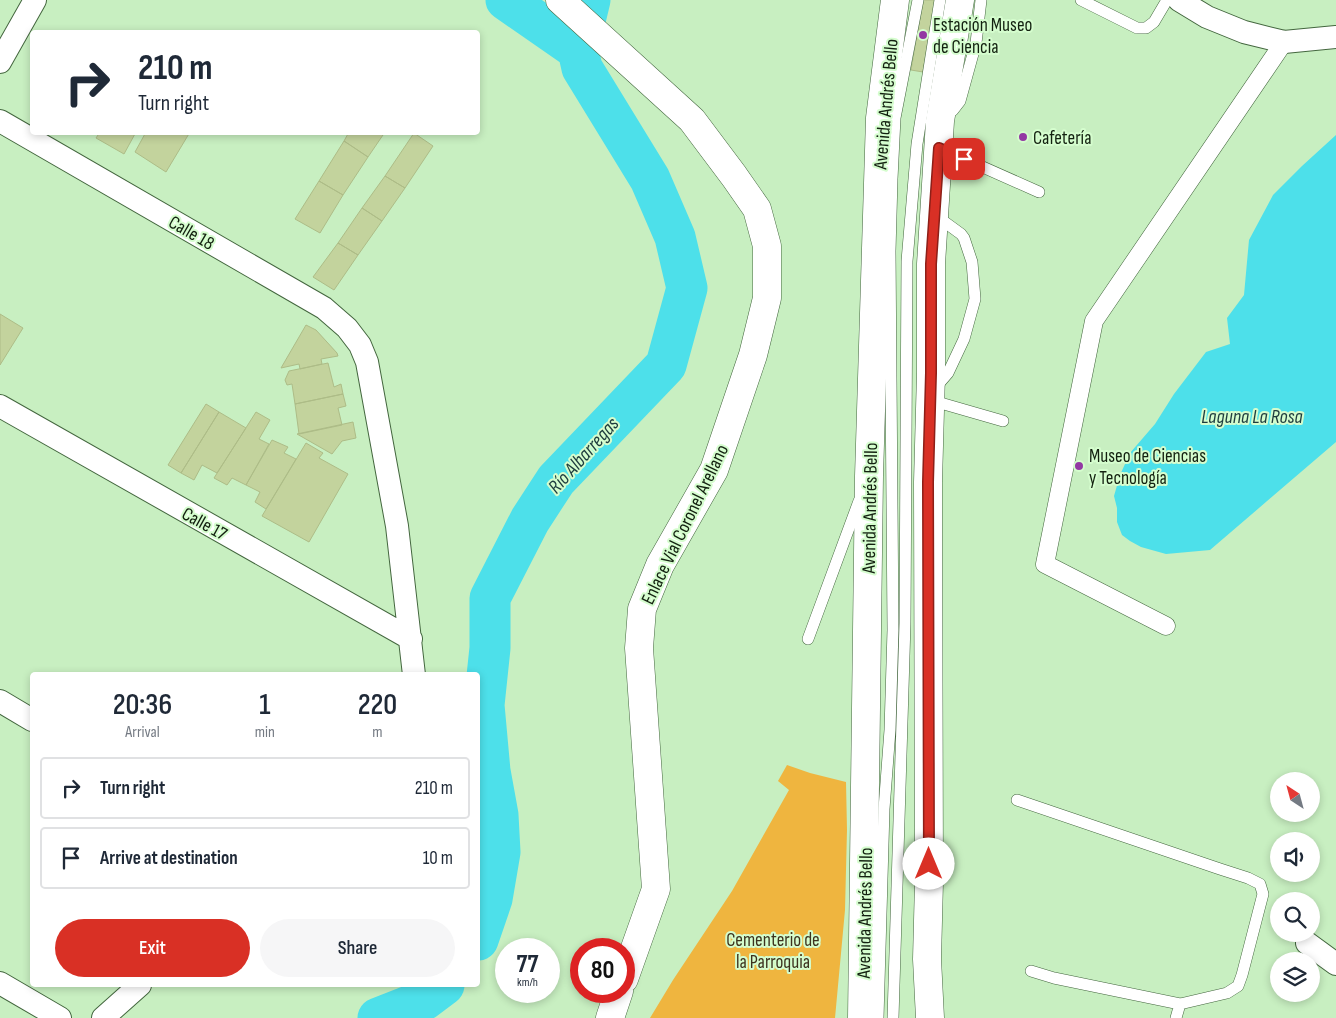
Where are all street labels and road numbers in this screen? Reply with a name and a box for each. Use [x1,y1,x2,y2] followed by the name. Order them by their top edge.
[869,38,904,171] street label: Avenida Andrés Bello
[164,211,218,255] street label: Calle 18
[637,441,734,608] street label: Enlace Vial Coronel Arellano
[858,442,883,575] street label: Avenida Andrés Bello
[178,503,231,546] street label: Calle 17
[853,847,878,980] street label: Avenida Andrés Bello

